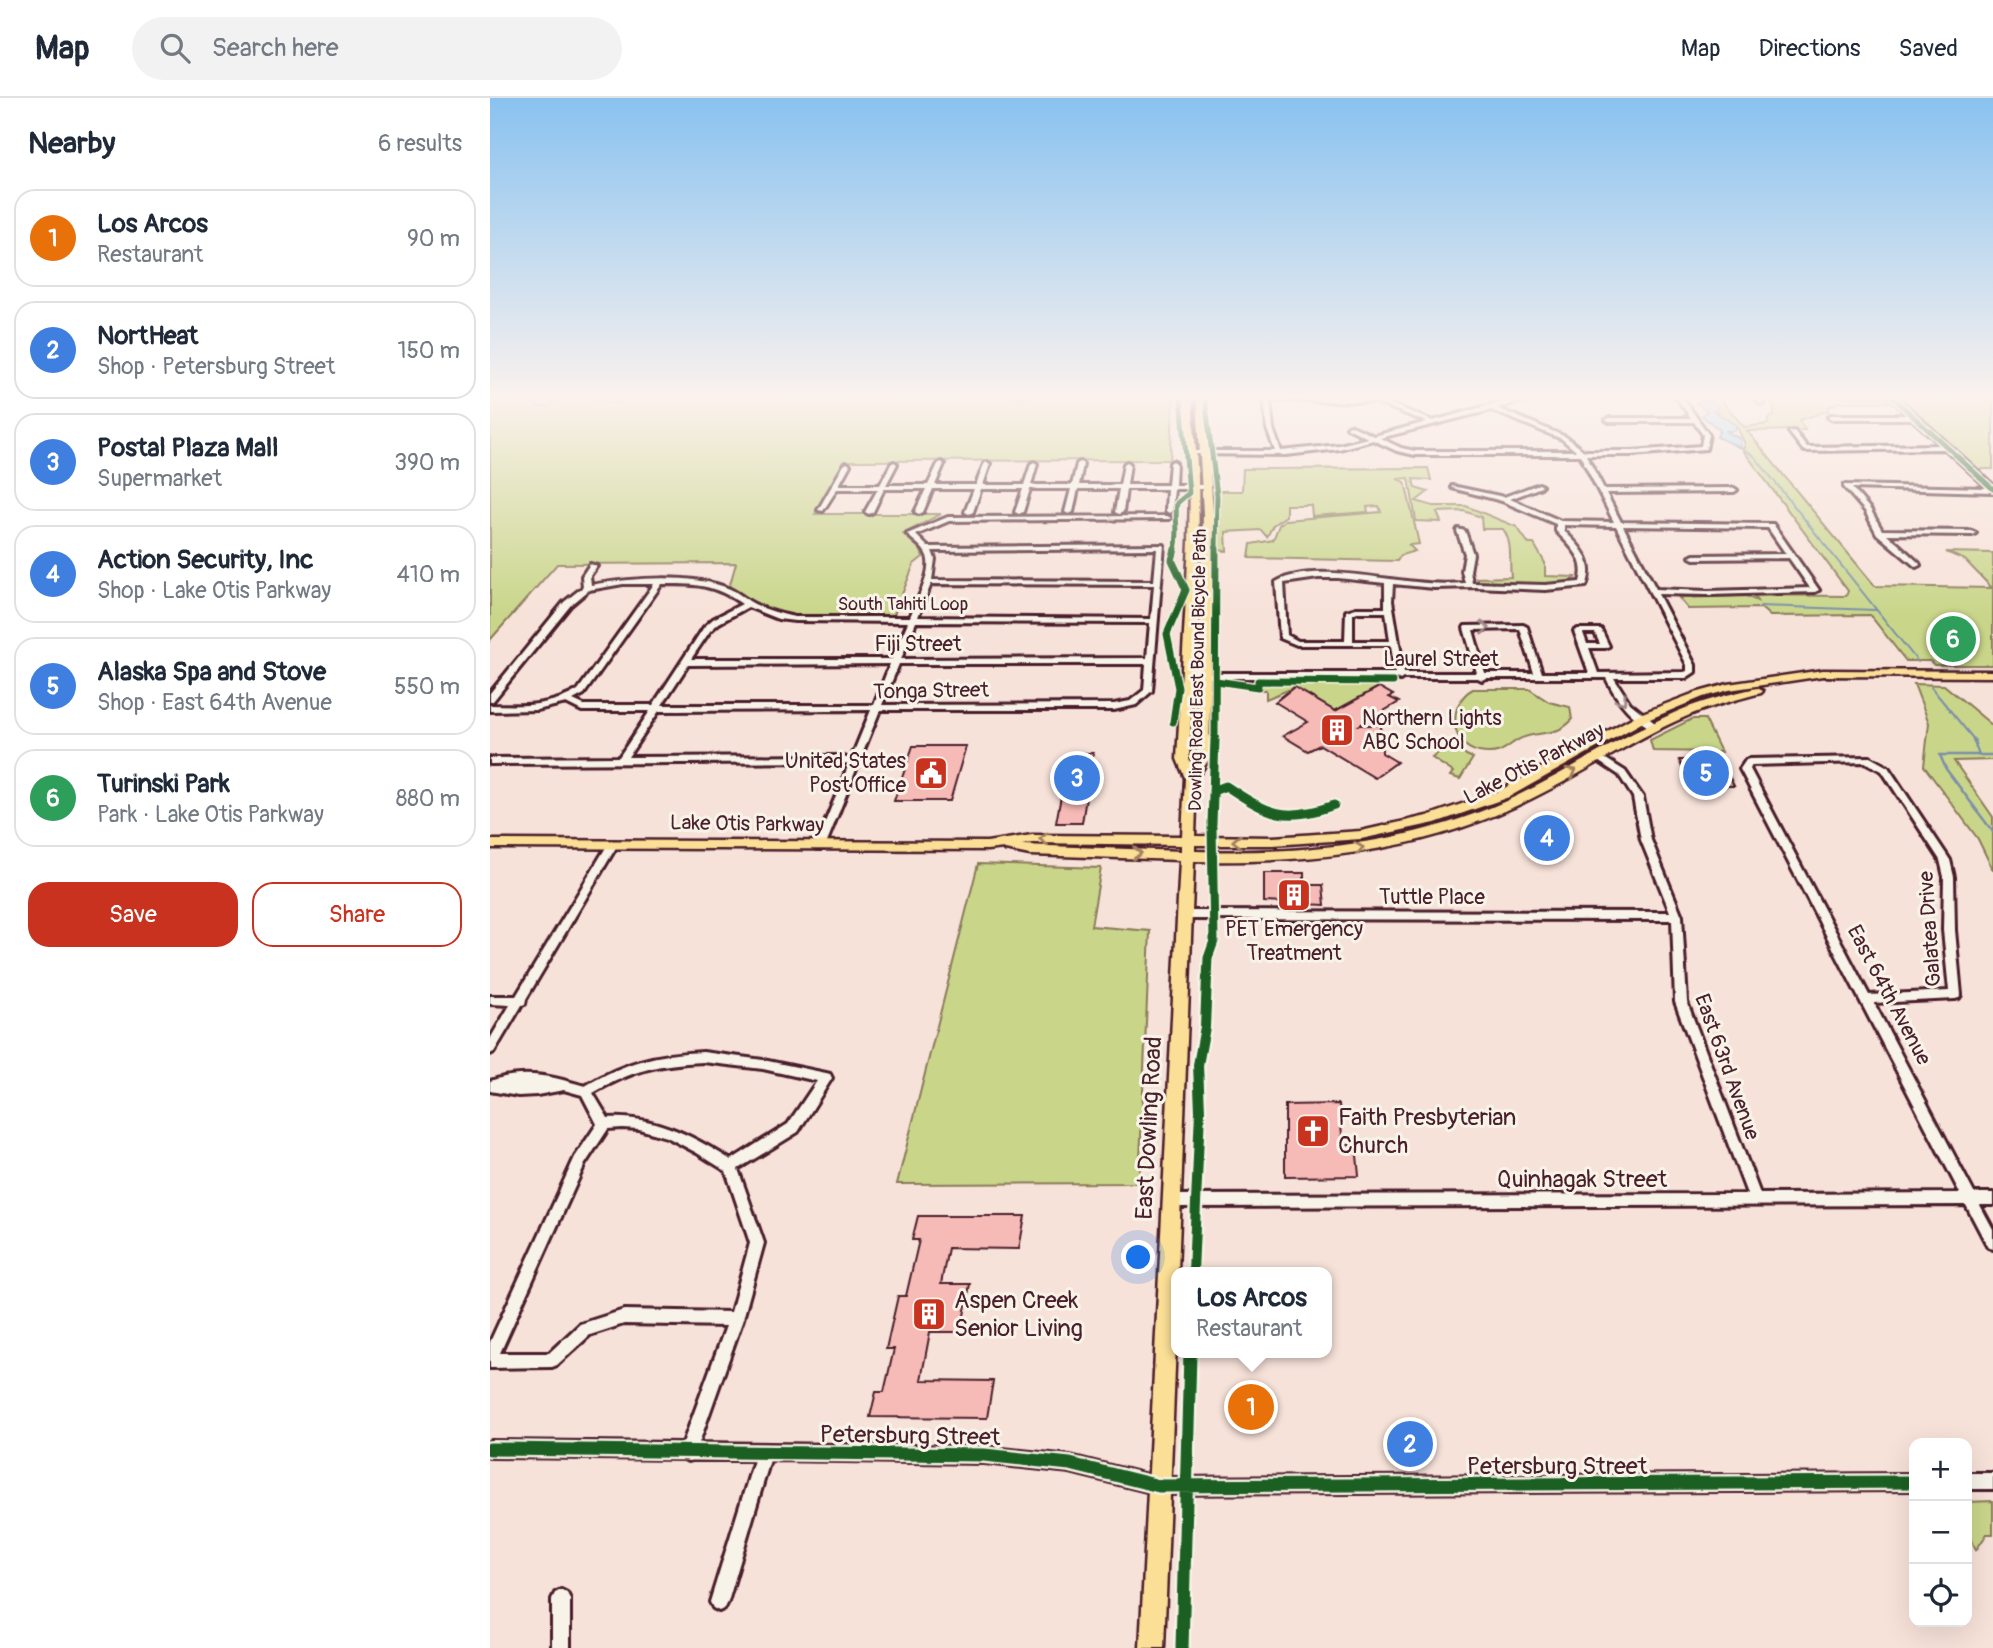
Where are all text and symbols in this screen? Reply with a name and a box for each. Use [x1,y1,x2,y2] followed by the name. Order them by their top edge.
[132,17,622,80] search box
[35,28,90,69] text: Map
[156,29,194,67] icon: search
[212,32,339,64] text: Search here
[1681,34,1721,63] text: Map
[1759,34,1860,63] text: Directions
[1898,34,1958,63] text: Saved
[28,125,115,162] text: Nearby
[378,129,462,158] text: 6 results
[97,208,208,240] text: Los Arcos
[49,224,58,253] text: 1
[407,224,460,253] text: 90 m
[97,240,203,269] text: Restaurant
[97,320,198,352] text: NortHeat
[47,336,59,365] text: 2
[397,336,460,365] text: 150 m
[97,352,335,381] text: Shop · Petersburg Street
[97,432,278,464] text: Postal Plaza Mall
[47,448,59,477] text: 3
[394,448,460,477] text: 390 m
[97,464,222,493] text: Supermarket
[1184,529,1212,811] street label: Dowling Road East Bound Bicycle Path
[97,544,314,576] text: Action Security, Inc
[46,560,60,589] text: 4
[397,560,460,589] text: 410 m
[97,576,331,605] text: Shop · Lake Otis Parkway
[838,593,968,616] street label: South Tahiti Loop
[1930,613,1976,665] pin: 6
[1481,620,1491,636] one-way arrow
[875,631,962,658] street label: Fiji Street
[1383,646,1499,673] street label: Laurel Street
[97,656,326,688] text: Alaska Spa and Stove
[47,672,59,701] text: 5
[394,672,460,701] text: 550 m
[873,676,990,706] street label: Tonga Street
[97,688,332,717] text: Shop · East 64th Avenue
[1614,692,1626,705] one-way arrow
[1362,705,1502,756] place label: Northern Lights ABC School
[1318,711,1356,749] building icon: Northern Lights ABC School
[1459,717,1609,811] street label: Lake Otis Parkway
[1683,747,1729,799] pin: 5
[785,748,907,799] place label: United States Post Office
[1054,752,1100,804] pin: 3
[912,754,950,792] public building icon: United States Post Office
[1564,766,1577,780] one-way arrow
[97,768,230,800] text: Turinski Park
[46,784,60,813] text: 6
[396,784,460,813] text: 880 m
[97,800,324,829] text: Park · Lake Otis Parkway
[670,809,824,839] street label: Lake Otis Parkway
[1524,812,1570,864] pin: 4
[1038,831,1048,847] one-way arrow
[1231,833,1242,849] one-way arrow
[1353,841,1365,856] one-way arrow
[1132,845,1143,861] one-way arrow
[1912,870,1948,988] street label: Galatea Drive
[1275,876,1313,914] building icon: PET Emergency Treatment
[28,882,238,947] button: Save
[252,882,462,947] button: Share
[1379,884,1486,911] street label: Tuttle Place
[1225,916,1363,967] place label: PET Emergency Treatment
[1841,920,1938,1070] street label: East 64th Avenue
[1688,990,1766,1144] street label: East 63rd Avenue
[1130,1036,1168,1220] street label: East Dowling Road
[1338,1103,1516,1160] place label: Faith Presbyterian Church
[1294,1112,1332,1150] church icon: Faith Presbyterian Church
[1497,1165,1667,1194] street label: Quinhagak Street
[1121,1240,1155,1274] your location
[1171,1267,1332,1358] popup
[1196,1282,1307,1314] text: Los Arcos
[954,1286,1083,1343] place label: Aspen Creek Senior Living
[910,1295,948,1333] building icon: Aspen Creek Senior Living
[1196,1314,1302,1343] text: Restaurant
[1228,1381,1274,1433] pin: 1
[1387,1418,1433,1470] pin: 2
[819,1420,1001,1452] street label: Petersburg Street
[1909,1438,1972,1627] map controls
[1909,1438,1972,1501] button: +
[1467,1452,1648,1481] street label: Petersburg Street
[1909,1501,1972,1564] button: −
[1909,1564,1972,1627] button: locate

